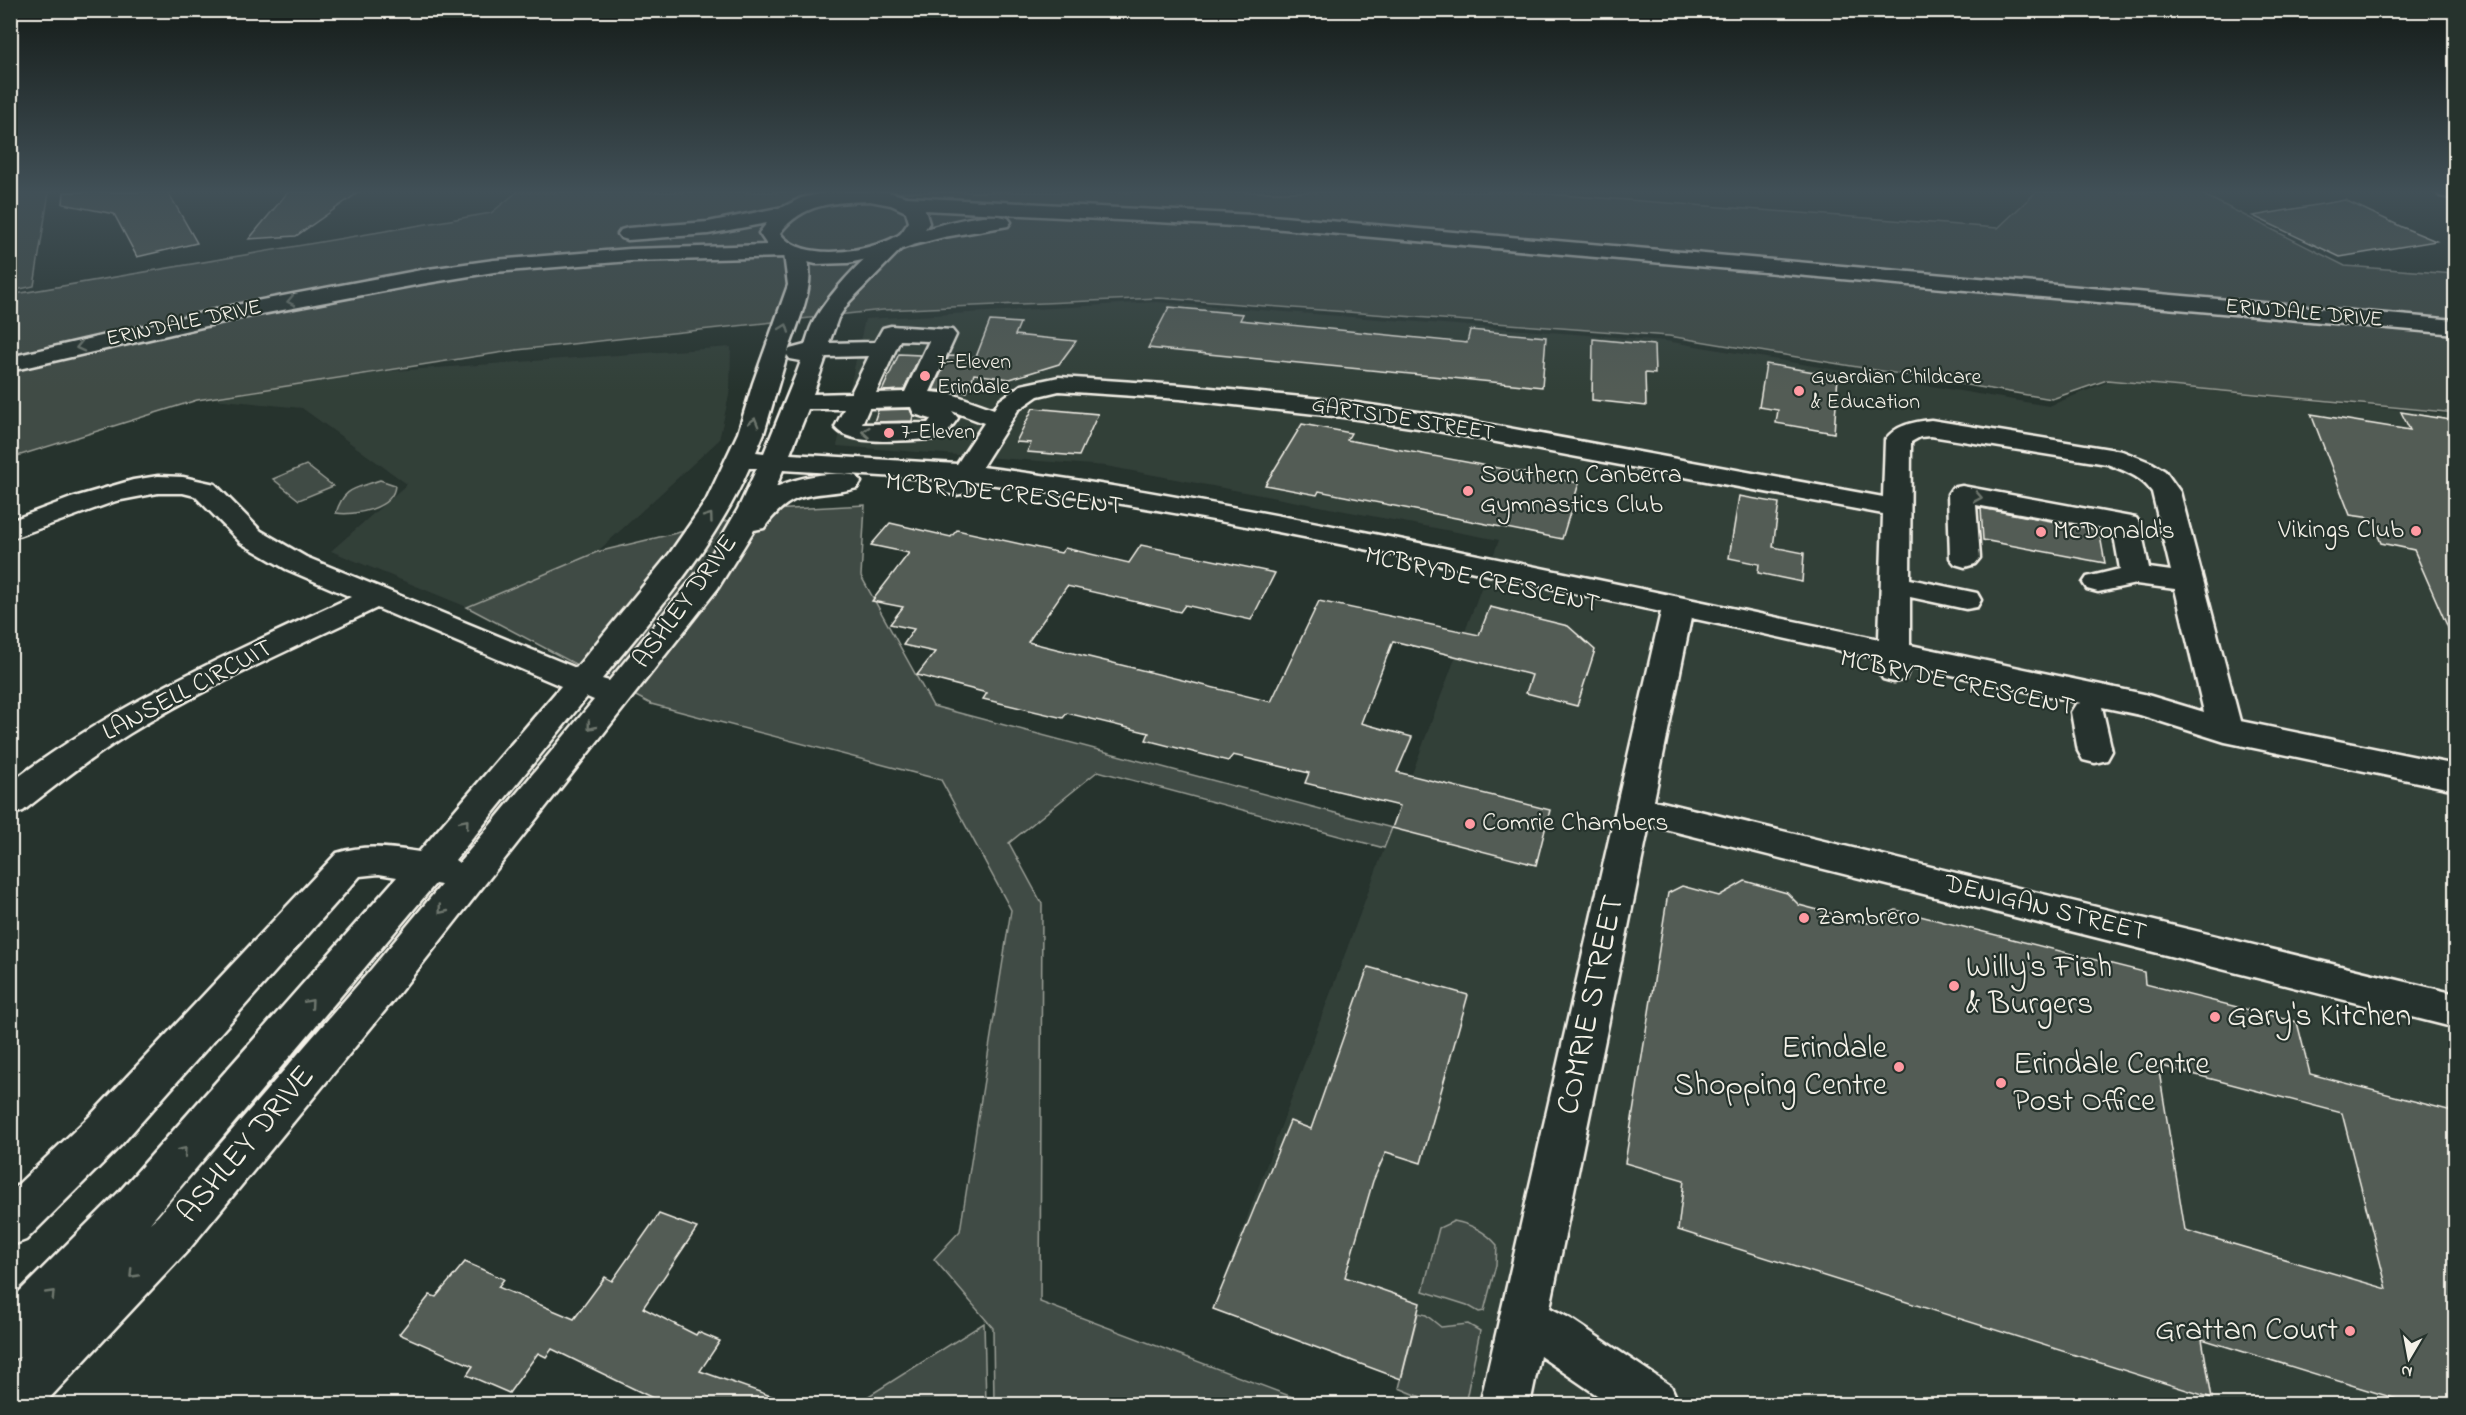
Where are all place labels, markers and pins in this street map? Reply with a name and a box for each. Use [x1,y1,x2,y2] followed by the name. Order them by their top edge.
[937,347,1011,404] place label: 7-Eleven Erindale
[1811,362,1982,419] place label: Guardian Childcare & Education
[918,369,932,383] marker: 7-Eleven Erindale
[1792,384,1806,398] marker: Guardian Childcare & Education
[901,417,975,449] place label: 7-Eleven
[882,426,896,440] marker: 7-Eleven
[1480,457,1682,525] place label: Southern Canberra Gymnastics Club
[1461,484,1475,498] marker: Southern Canberra Gymnastics Club
[2277,512,2404,550] place label: Vikings Club
[2053,513,2175,551] place label: McDonald's
[2409,524,2423,538] marker: Vikings Club
[2034,525,2048,539] marker: McDonald's
[1482,805,1668,843] place label: Comrie Chambers
[1463,817,1477,831] marker: Comrie Chambers
[1816,899,1920,937] place label: Zambrero
[1797,911,1811,925] marker: Zambrero
[1966,945,2112,1029] place label: Willy's Fish & Burgers
[1947,979,1961,993] marker: Willy's Fish & Burgers
[2227,994,2411,1041] place label: Gary's Kitchen
[2208,1010,2222,1024] marker: Gary's Kitchen
[1673,1026,1888,1110] place label: Erindale Shopping Centre
[2013,1042,2210,1126] place label: Erindale Centre Post Office
[1892,1060,1906,1074] marker: Erindale Shopping Centre
[1994,1076,2008,1090] marker: Erindale Centre Post Office
[2155,1308,2338,1355] place label: Grattan Court
[2343,1324,2357,1338] marker: Grattan Court

